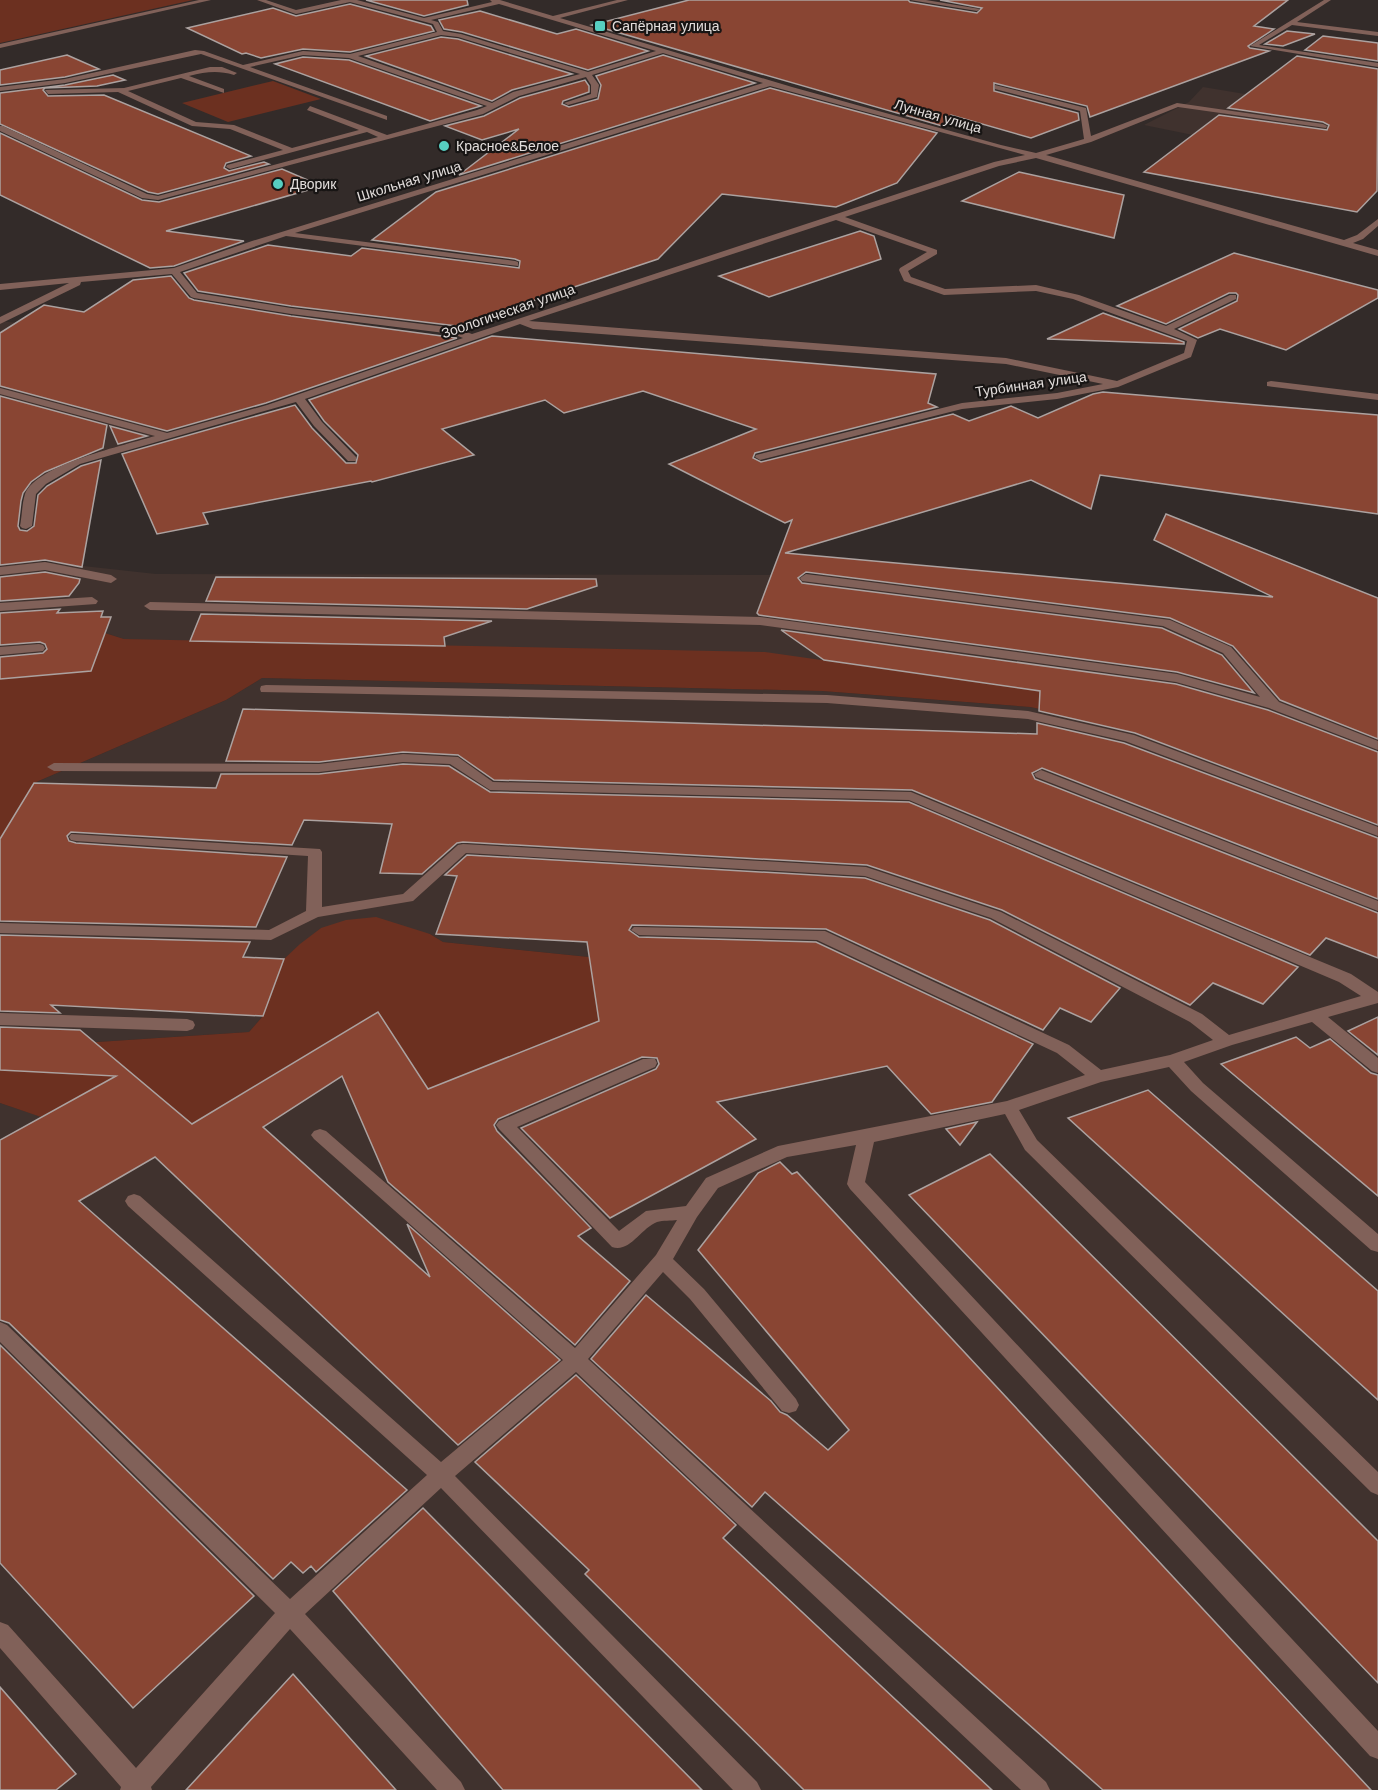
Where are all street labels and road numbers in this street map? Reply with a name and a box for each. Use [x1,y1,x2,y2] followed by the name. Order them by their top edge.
[892,96,984,136] street label: Лунная улица
[355,157,463,205] street label: Школьная улица
[439,281,577,341] street label: Зоологическая улица
[974,368,1088,400] street label: Турбинная улица

